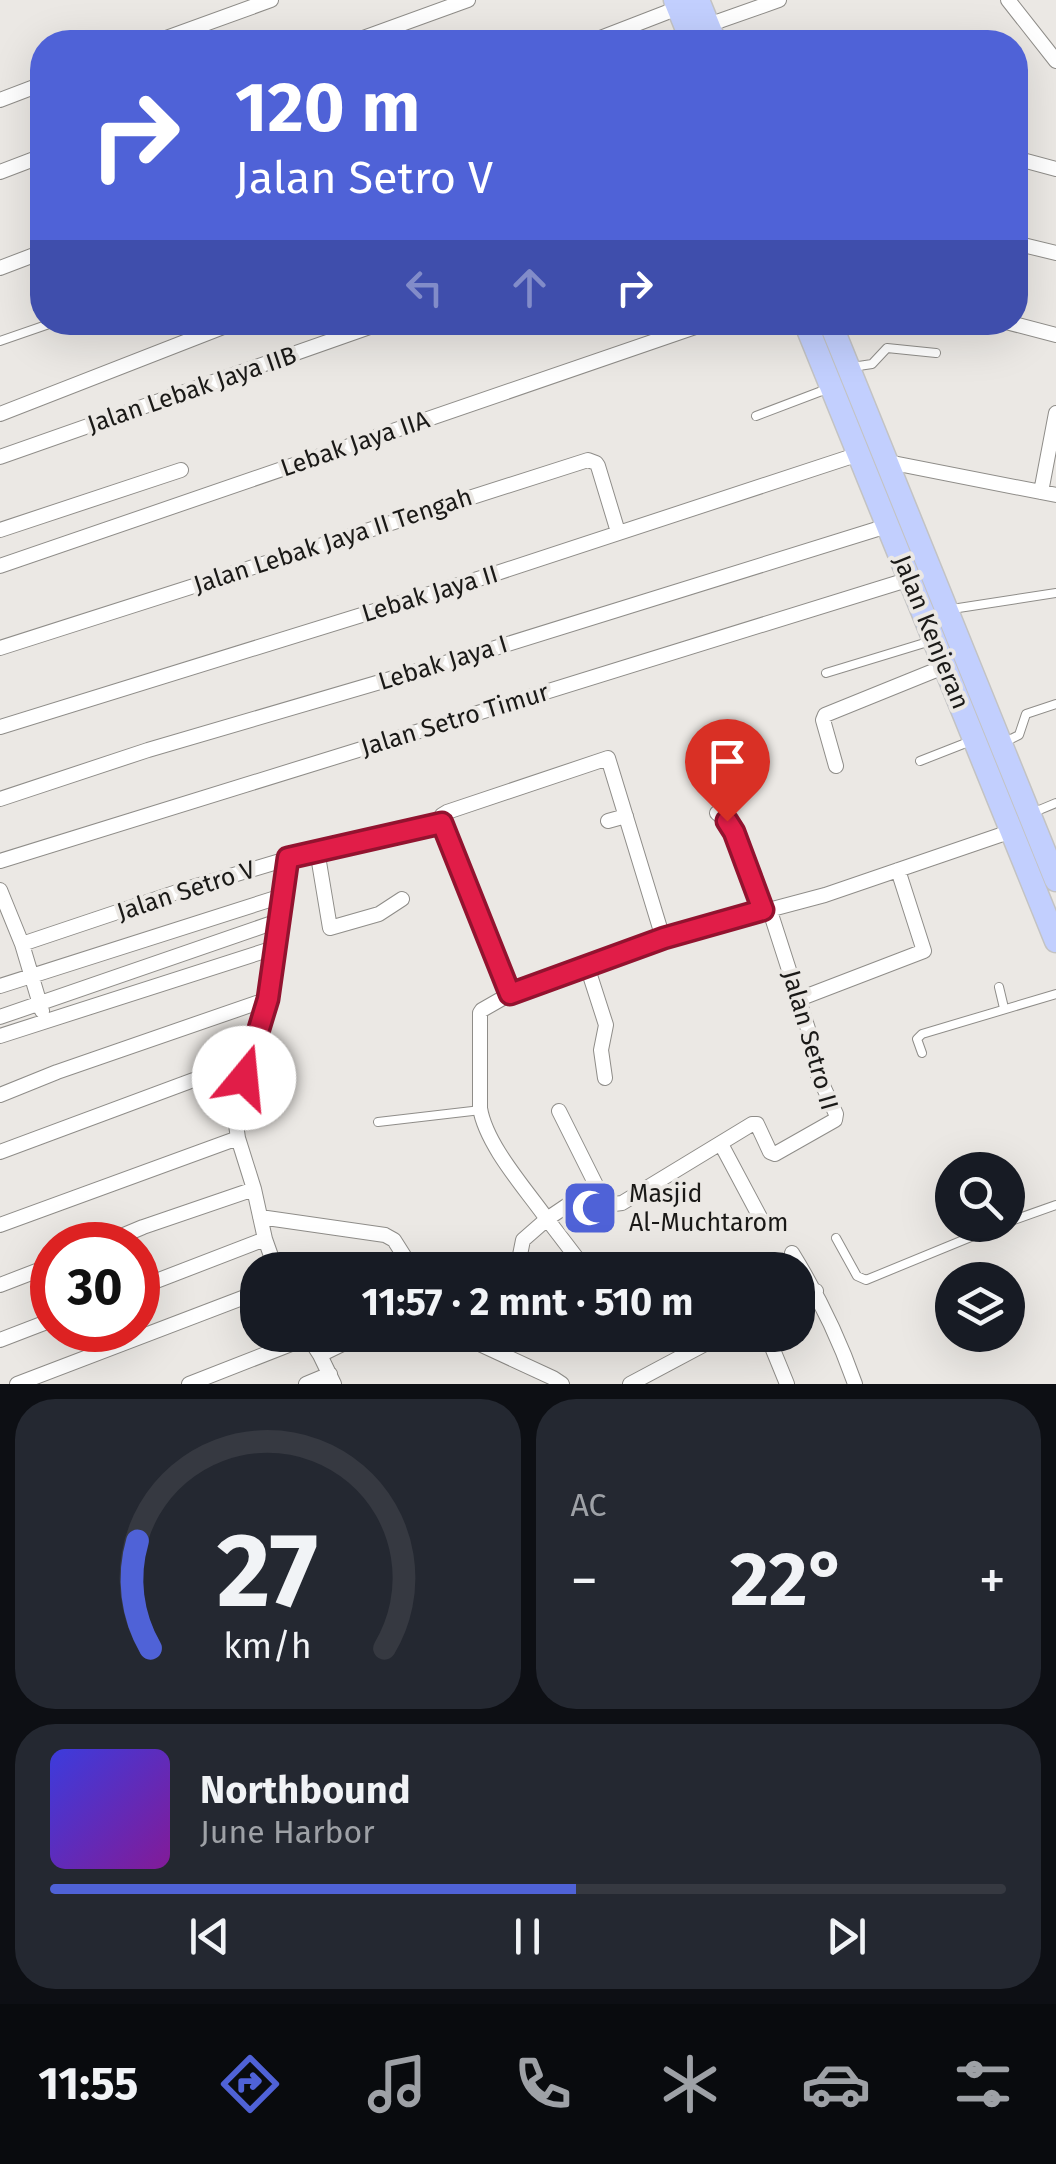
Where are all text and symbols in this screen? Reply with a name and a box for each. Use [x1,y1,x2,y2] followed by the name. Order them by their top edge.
[235,66,420,150] text: 120 m
[70,70,200,200] icon: right
[235,151,493,205] text: Jalan Setro V
[397,260,452,315] icon: left
[502,260,557,315] icon: ahead
[607,260,662,315] icon: right
[84,340,300,440] street label: Jalan Lebak Jaya IIB
[277,404,434,483] street label: Lebak Jaya IIA
[190,482,476,600] street label: Jalan Lebak Jaya II Tengah
[886,551,976,713] street label: Jalan Kenjeran
[358,559,502,629] street label: Lebak Jaya II
[375,629,511,697] street label: Lebak Jaya I
[357,677,553,763] street label: Jalan Setro Timur
[685,719,770,822] pin
[700,734,755,789] icon: arrive
[113,855,259,927] street label: Jalan Setro V
[776,967,844,1113] street label: Jalan Setro II
[192,1026,296,1130] position arrow
[935,1152,1025,1352] map controls
[935,1152,1025,1242] button: search
[560,1178,620,1238] mosque icon: Masjid Al-Muchtarom
[629,1179,788,1238] place label: Masjid Al-Muchtarom
[30,1222,160,1352] speed limit sign: 30
[935,1262,1025,1352] button: layers
[362,1279,693,1325] text: 11:57 · 2 mnt · 510 m
[571,1486,606,1524] text: AC
[217,1509,318,1634] text: 27
[730,1535,847,1625] text: 22°
[571,1548,598,1614] text: −
[979,1548,1006,1614] text: +
[224,1625,312,1667] text: km/h
[200,1767,411,1813] text: Northbound
[200,1813,375,1851] text: June Harbor
[182,1909,237,1964] icon: previous
[500,1909,555,1964] icon: pause
[819,1909,874,1964] icon: next
[215,2049,285,2119] icon: directions
[362,2049,432,2119] icon: music
[508,2049,578,2119] icon: phone
[655,2049,725,2119] icon: climate
[801,2049,871,2119] icon: car
[948,2049,1018,2119] icon: filters
[38,2057,138,2111] text: 11:55

